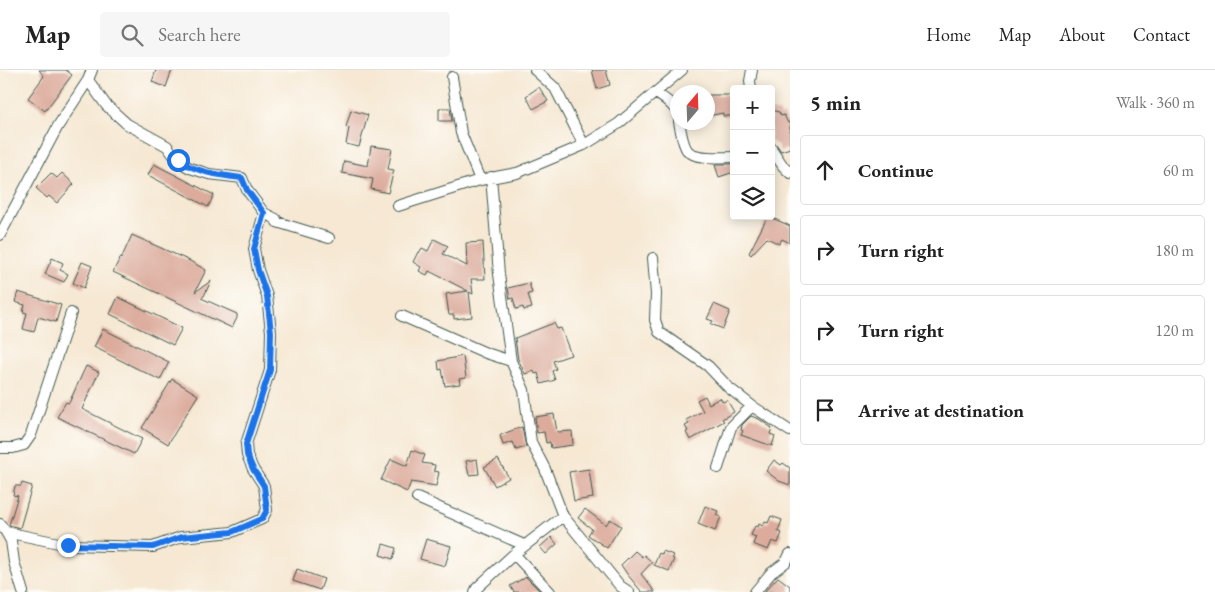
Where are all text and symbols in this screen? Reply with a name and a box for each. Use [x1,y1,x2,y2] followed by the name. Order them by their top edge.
[100,12,450,57] search box
[25,19,70,50] text: Map
[118,21,146,49] icon: search
[158,22,241,47] text: Search here
[926,23,971,46] text: Home
[999,23,1031,46] text: Map
[1059,23,1105,46] text: About
[1133,23,1190,46] text: Contact
[670,85,715,130] north arrow
[730,85,775,220] map controls
[730,85,775,130] button: +
[810,89,861,116] text: 5 min
[1116,92,1195,113] text: Walk · 360 m
[730,130,775,175] button: −
[167,149,190,172] route start
[811,156,839,184] icon: ahead
[858,158,933,183] text: Continue
[1163,160,1194,181] text: 60 m
[730,175,775,220] button: layers
[811,236,839,264] icon: right
[858,238,944,263] text: Turn right
[1155,240,1194,261] text: 180 m
[811,316,839,344] icon: right
[858,318,944,343] text: Turn right
[1155,320,1194,341] text: 120 m
[811,396,839,424] icon: arrive
[858,398,1024,423] text: Arrive at destination
[57,534,80,557] route end

